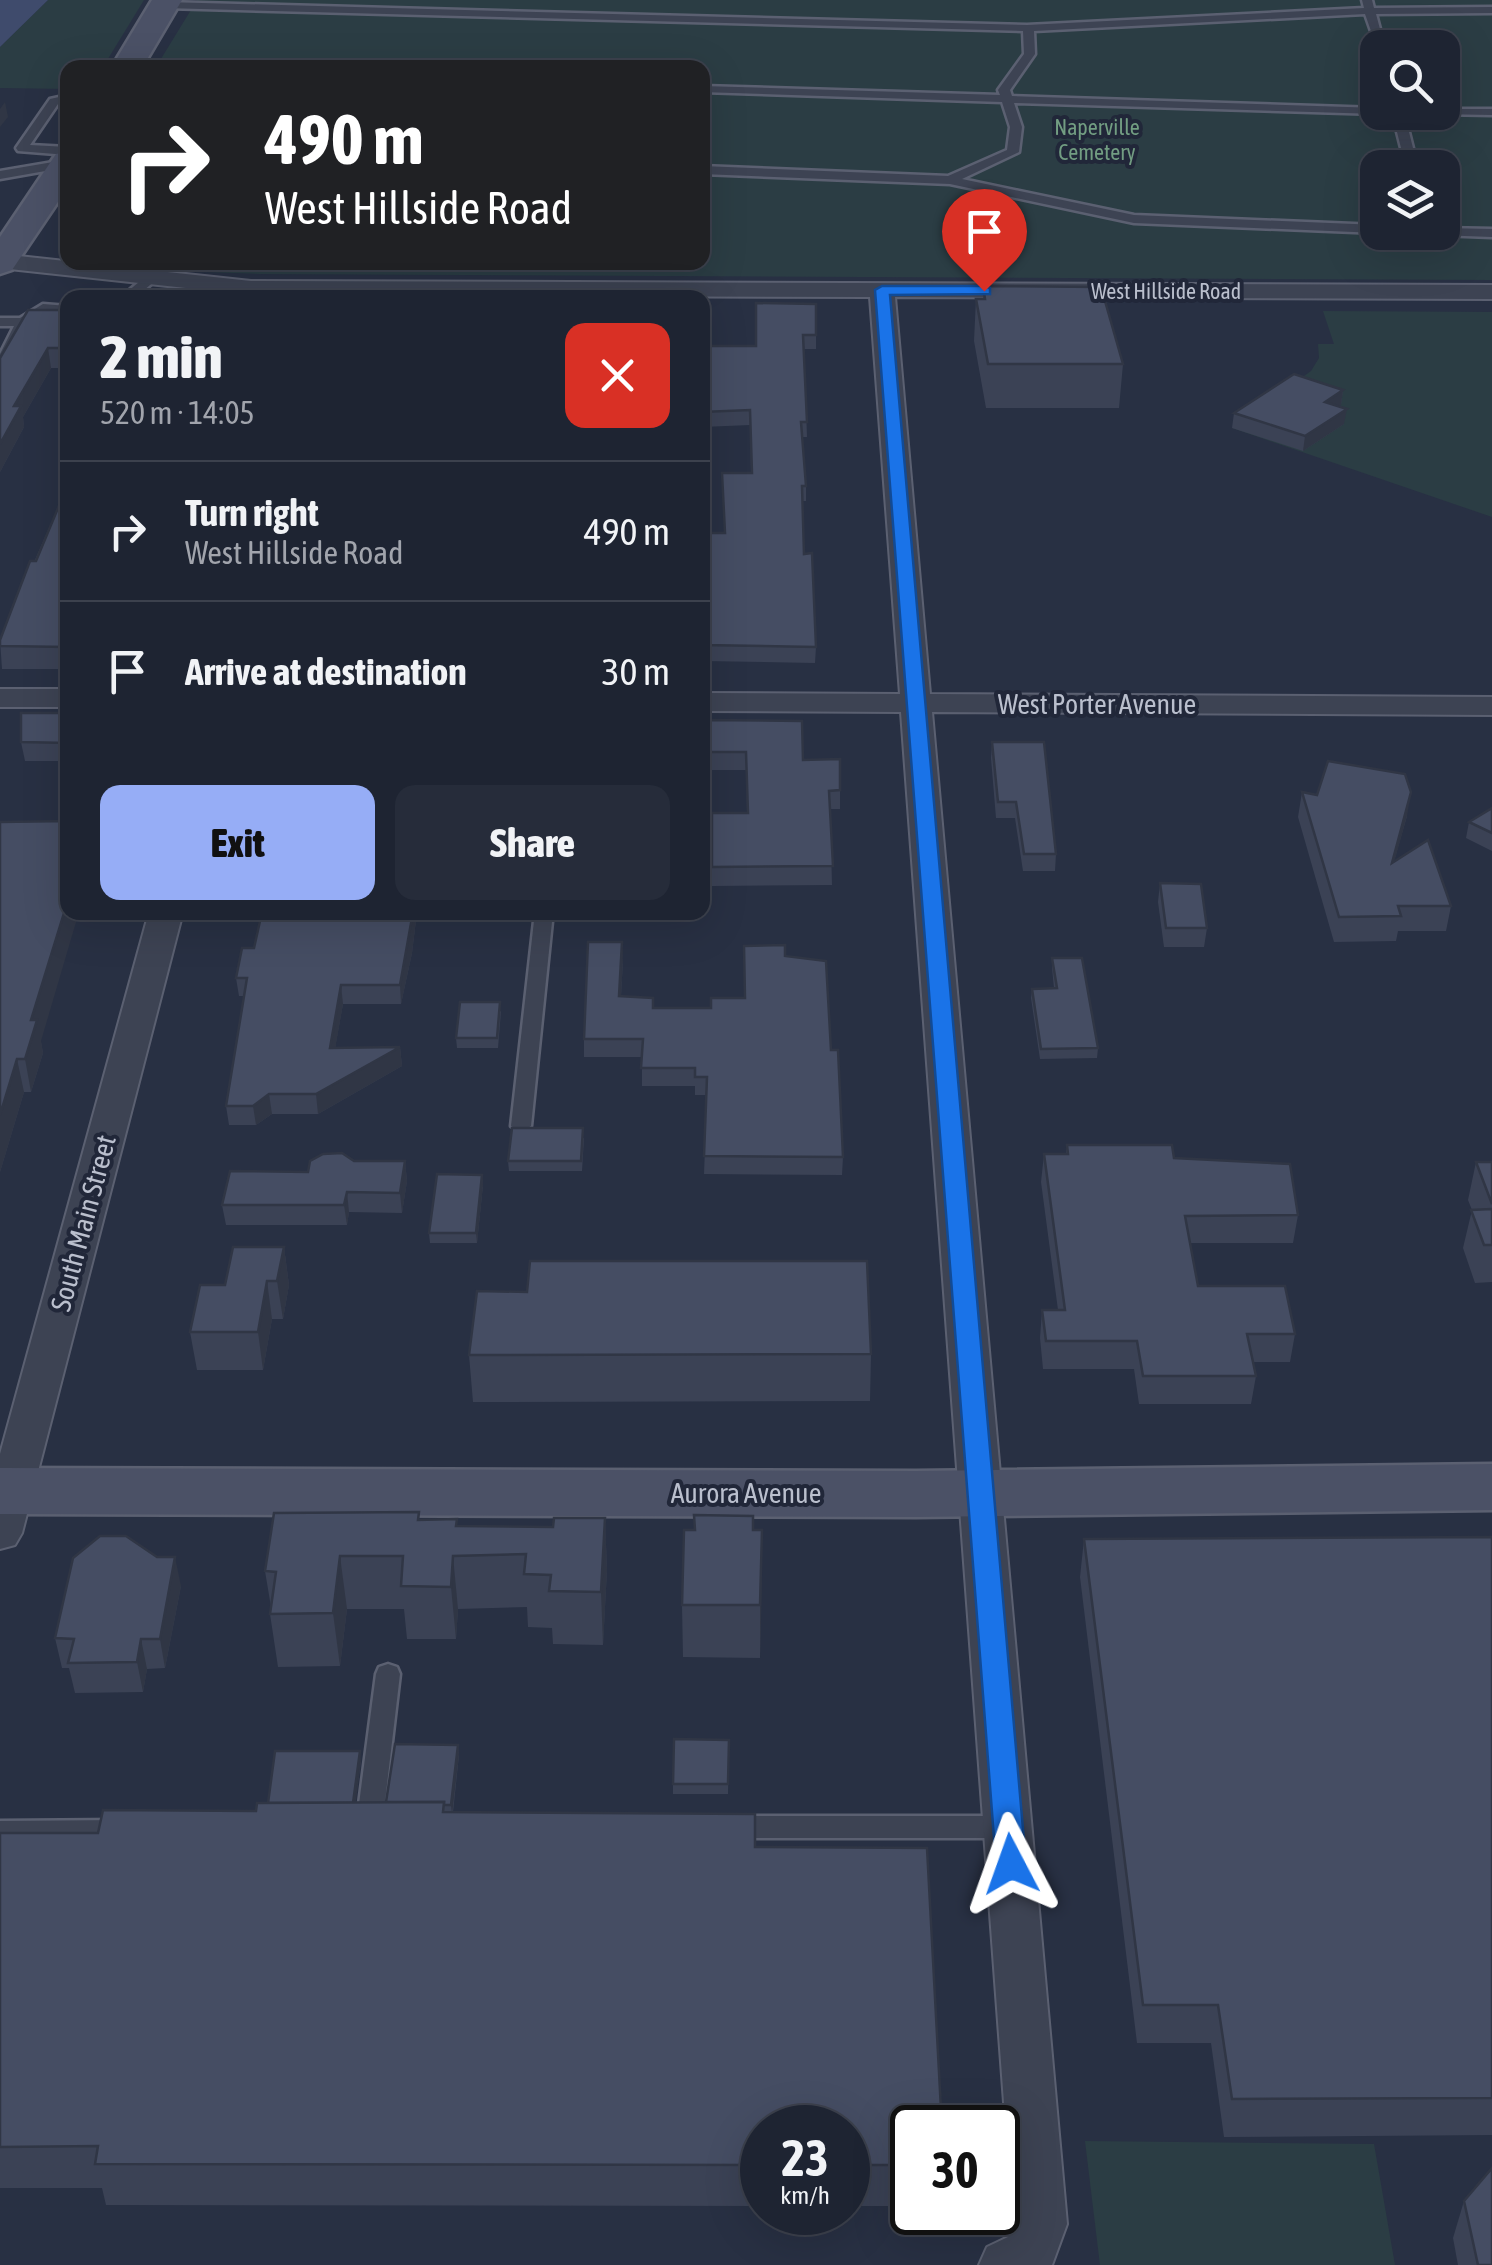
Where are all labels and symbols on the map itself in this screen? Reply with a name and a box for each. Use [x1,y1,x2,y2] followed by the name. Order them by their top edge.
[1054,114,1140,165] park label: Naperville Cemetery
[942,189,1027,292] pin
[1091,278,1241,304] street label: West Hillside Road
[998,688,1196,720] street label: West Porter Avenue
[44,1131,122,1315] street label: South Main Street
[671,1477,821,1509] street label: Aurora Avenue
[959,1812,1063,1916] position arrow
[890,2105,1020,2235] speed limit sign: 30

